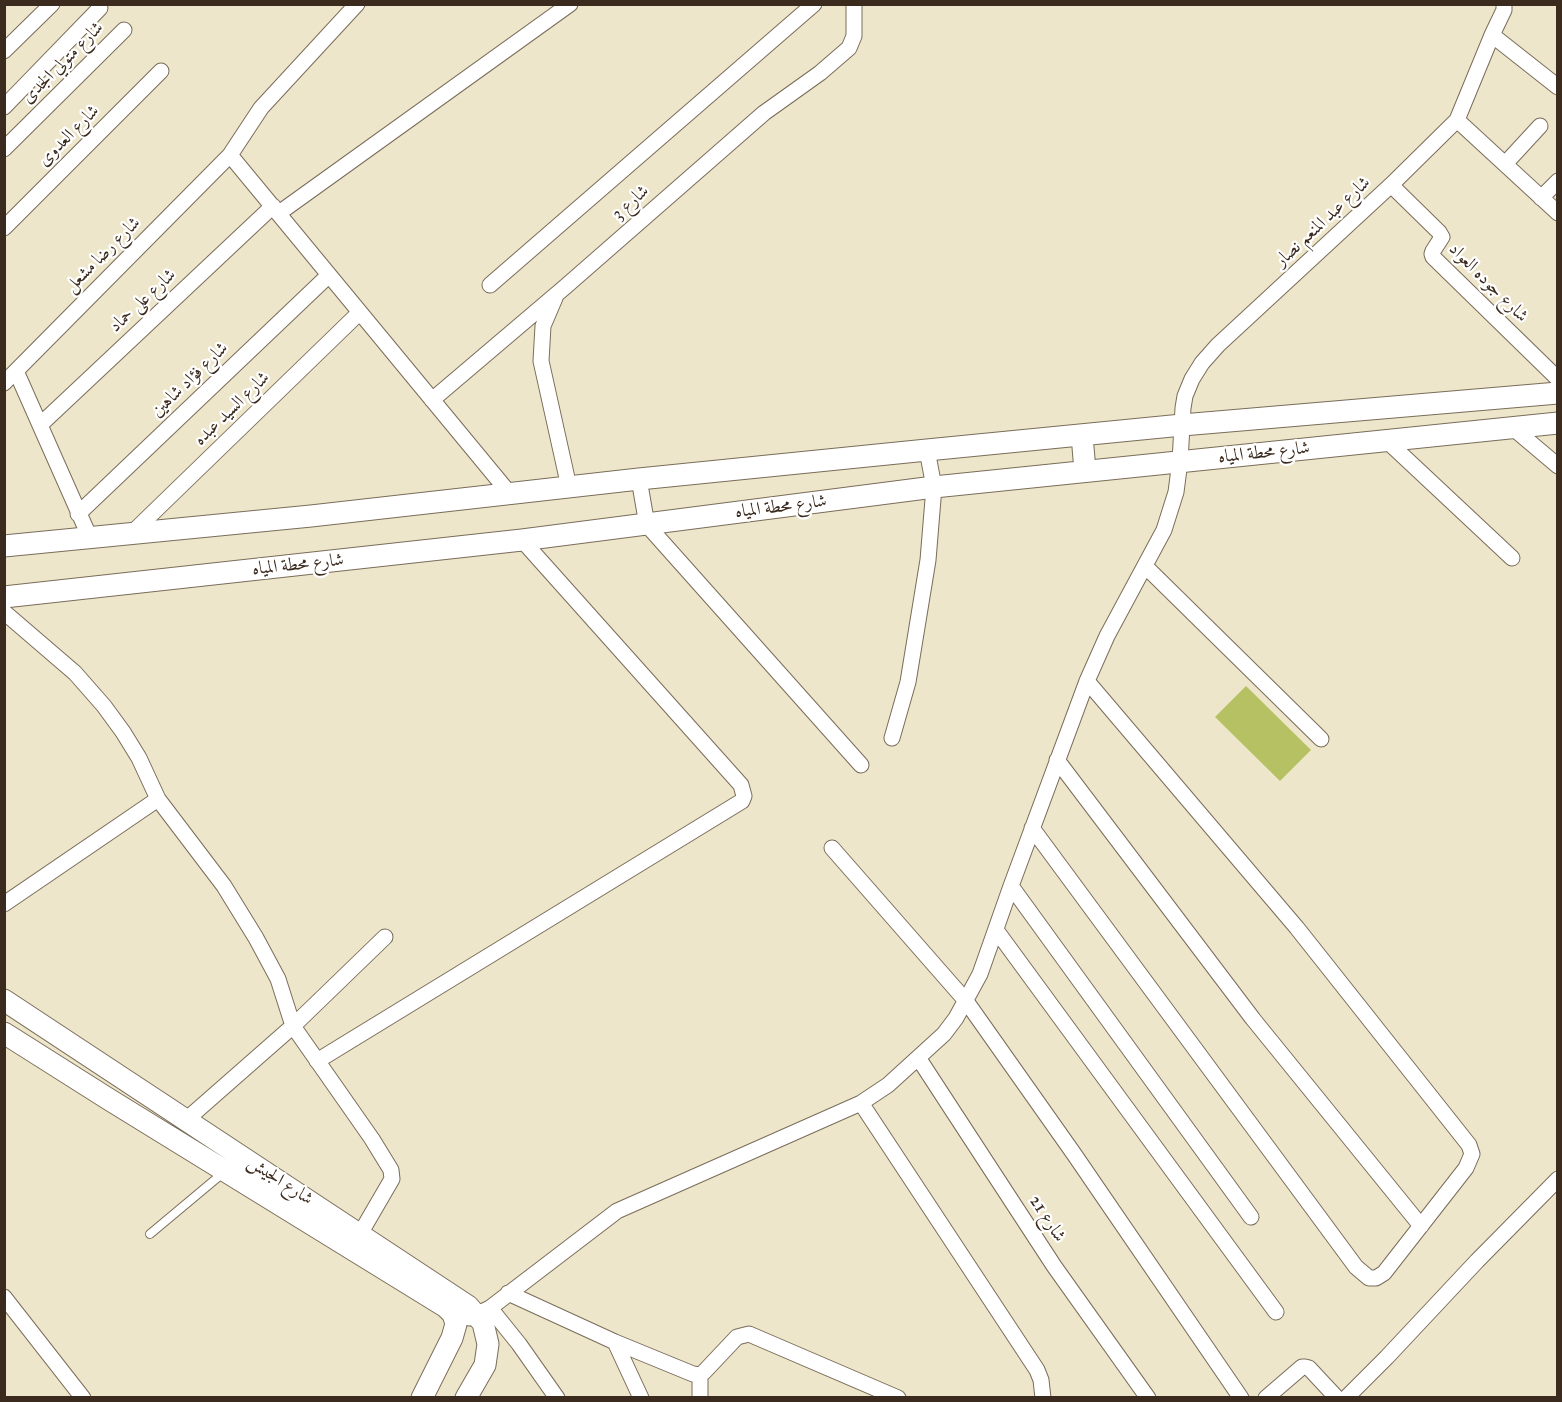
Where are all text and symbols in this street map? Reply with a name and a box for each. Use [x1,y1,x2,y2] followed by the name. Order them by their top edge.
[18,18,108,108] street label: شارع متولي الجدى
[34,101,104,171] street label: شارع العدوى
[1271,172,1375,272] street label: شارع عبد المنعم نصار
[608,181,654,225] street label: شارع 3
[61,213,145,297] street label: شارع رضا مشعل
[1444,239,1532,327] street label: شارع جوده العواد
[105,265,181,337] street label: شارع على حماد
[147,338,233,422] street label: شارع فؤاد شاهين
[190,367,274,451] street label: شارع السيد عبده
[1217,437,1311,469] street label: شارع محطة المياه
[734,491,828,523] street label: شارع محطة المياه
[251,549,345,581] street label: شارع محطة المياه
[243,1152,317,1210] street label: شارع الجيش
[1024,1192,1070,1246] street label: شارع 21

